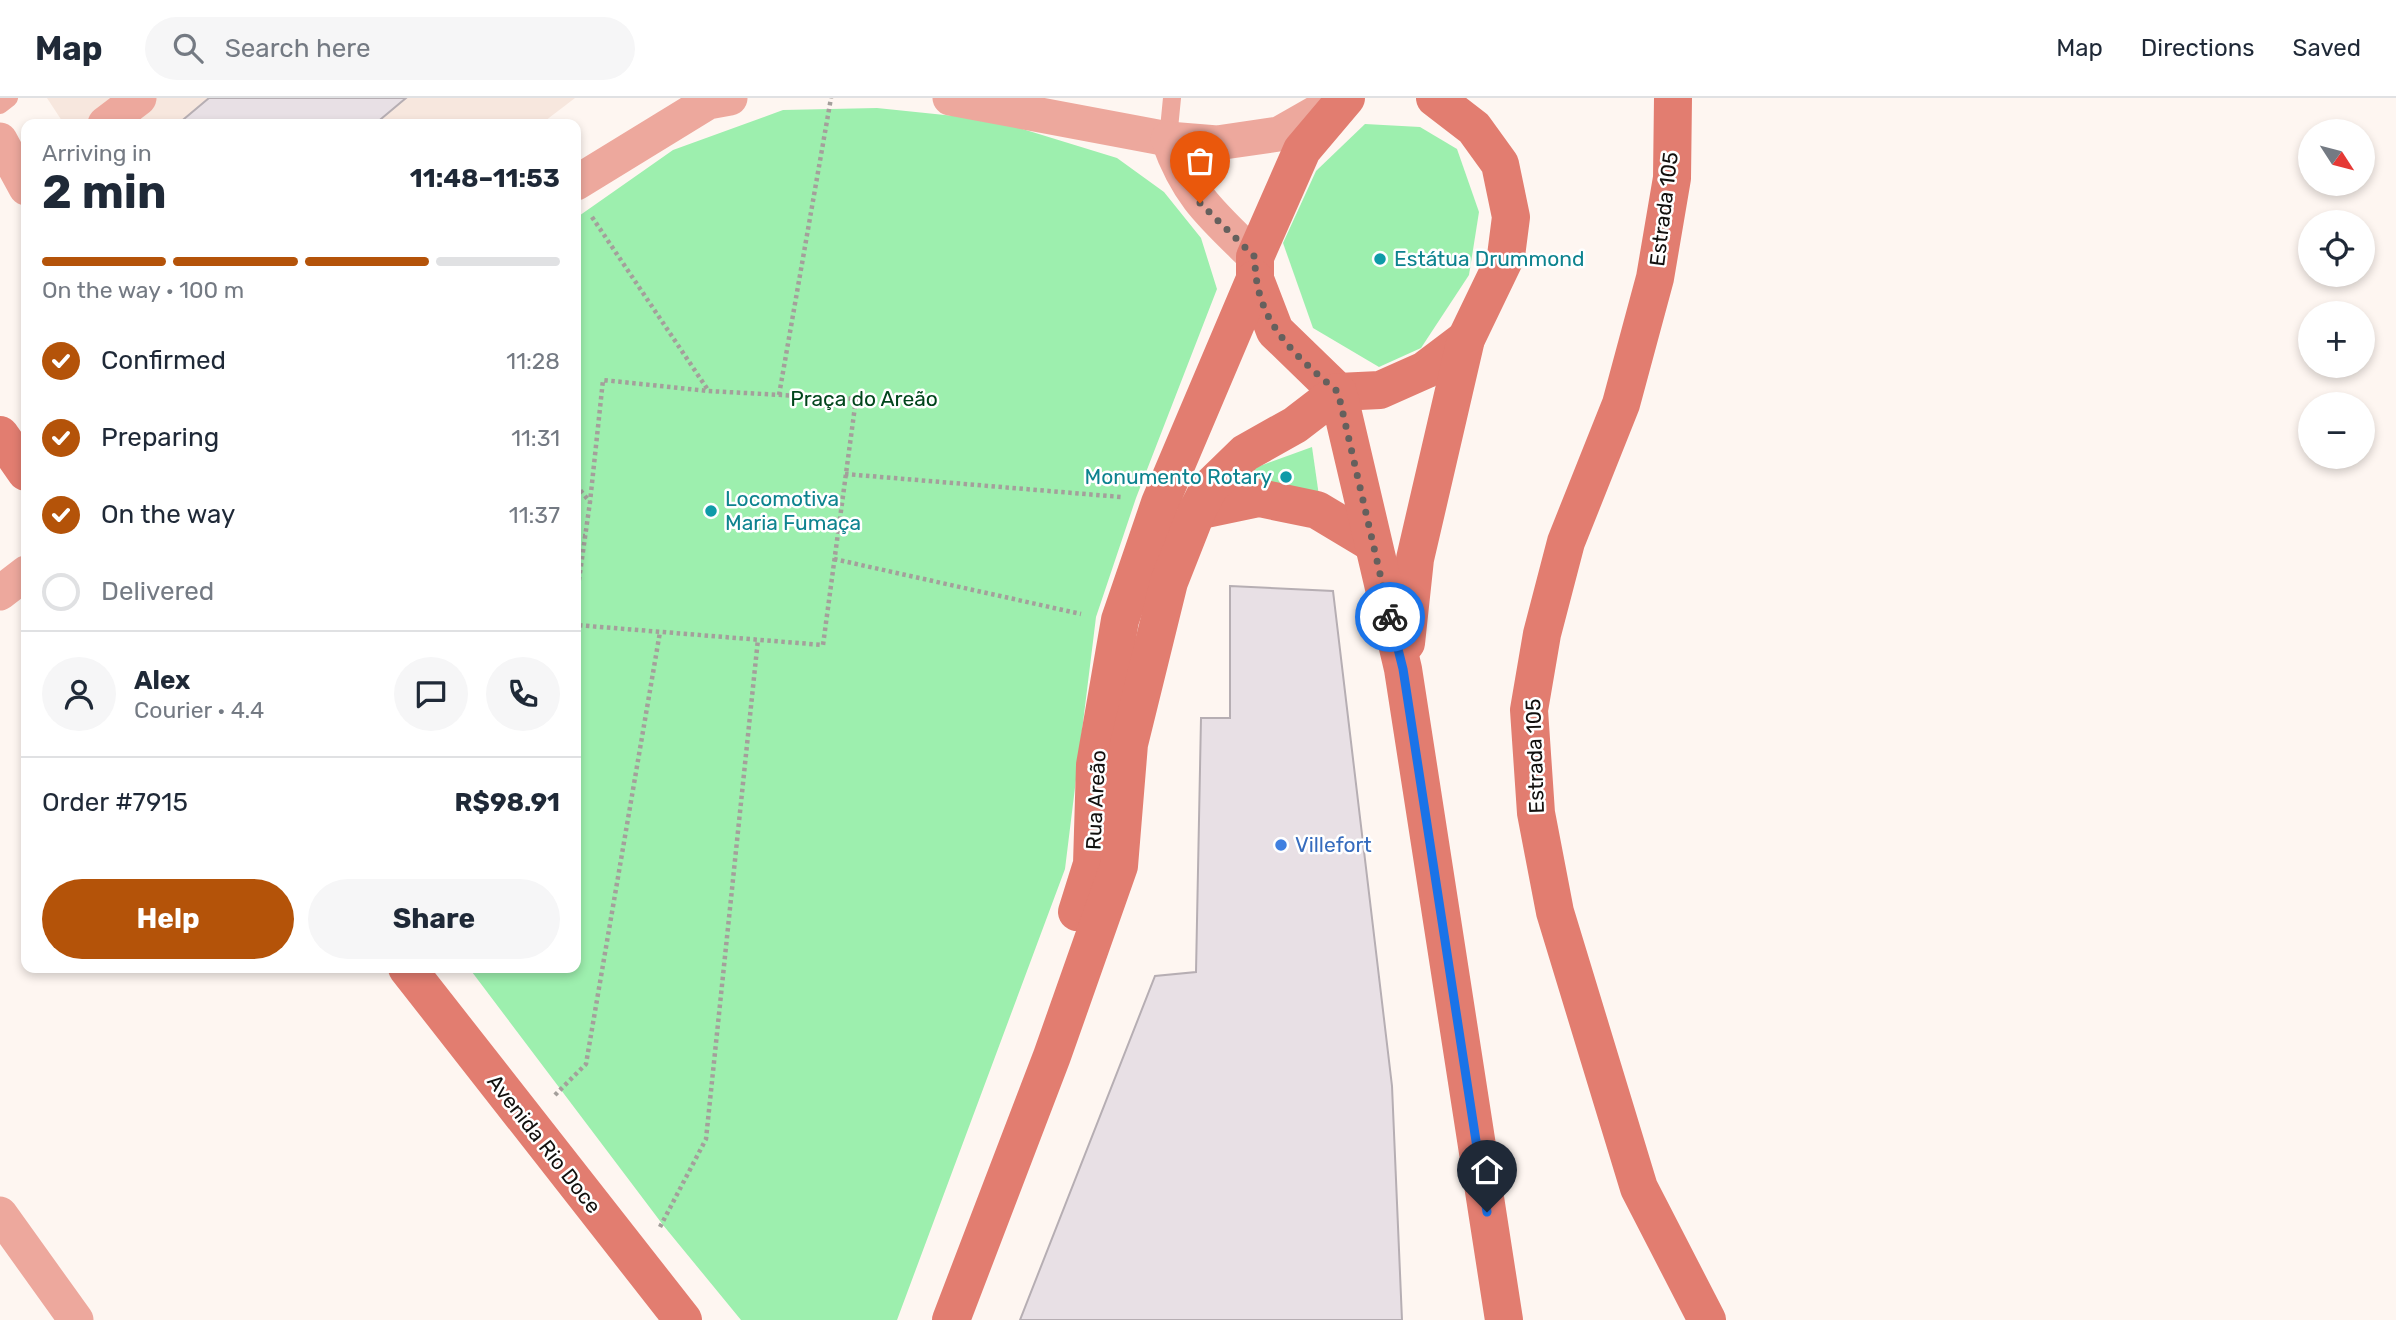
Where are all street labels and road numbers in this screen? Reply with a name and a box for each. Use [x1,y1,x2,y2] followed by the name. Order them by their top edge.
[1644,150,1683,268] street label: Estrada 105
[1520,698,1549,814] street label: Estrada 105
[1080,749,1111,850] street label: Rua Areão
[482,1069,606,1218] street label: Avenida Rio Doce

